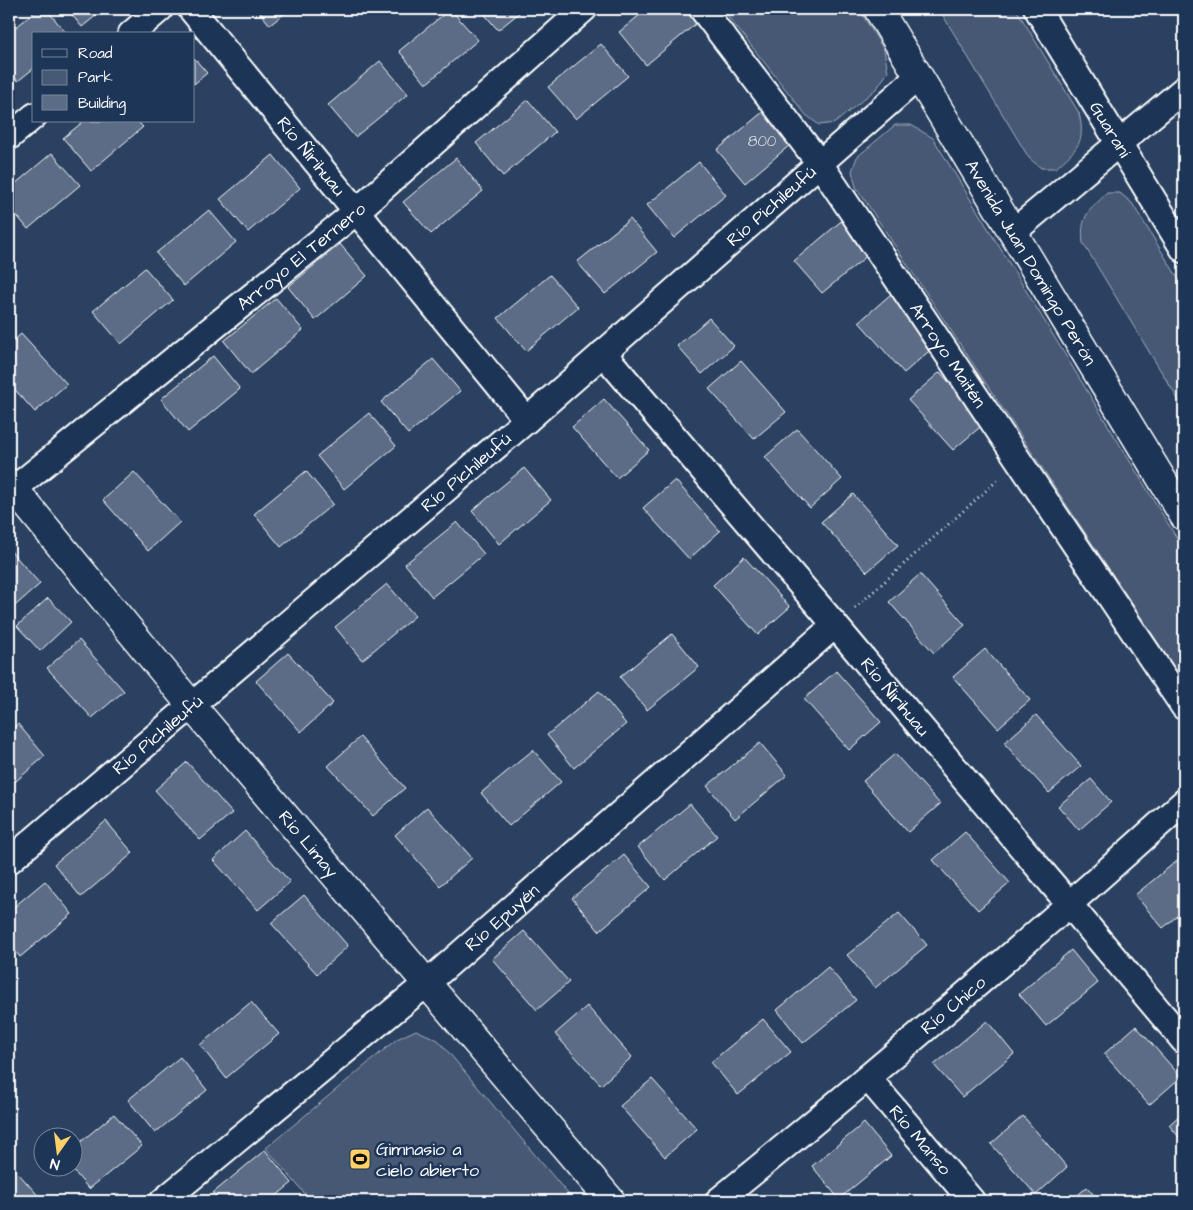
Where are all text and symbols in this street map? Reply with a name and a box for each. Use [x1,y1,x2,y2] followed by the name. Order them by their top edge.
[32,32,195,122] legend
[78,43,113,64] text: Road
[78,67,113,88] text: Park
[78,93,126,115] text: Building
[1083,97,1137,163] street label: Guaraní
[271,111,351,201] street label: Río Ñirihuau
[748,131,777,152] house number: 800
[959,155,1102,370] street label: Avenida Juan Domingo Perón
[721,160,822,252] street label: Río Pichileufú
[232,197,371,316] street label: Arroyo El Ternero
[904,298,992,413] street label: Arroyo Maitén
[416,427,517,518] street label: Río Pichileufú
[854,652,935,742] street label: Río Ñirihuau
[107,689,208,781] street label: Río Pichileufú
[272,805,344,884] street label: Río Limay
[460,878,545,957] street label: Río Epuyén
[915,970,991,1041] street label: Río Chico
[883,1100,957,1181] street label: Río Manso
[32,1128,82,1178] north arrow
[376,1137,479,1183] place label: Gimnasio a cielo abierto
[348,1147,372,1171] sports icon: Gimnasio a cielo abierto
[48,1153,62,1174] text: N

